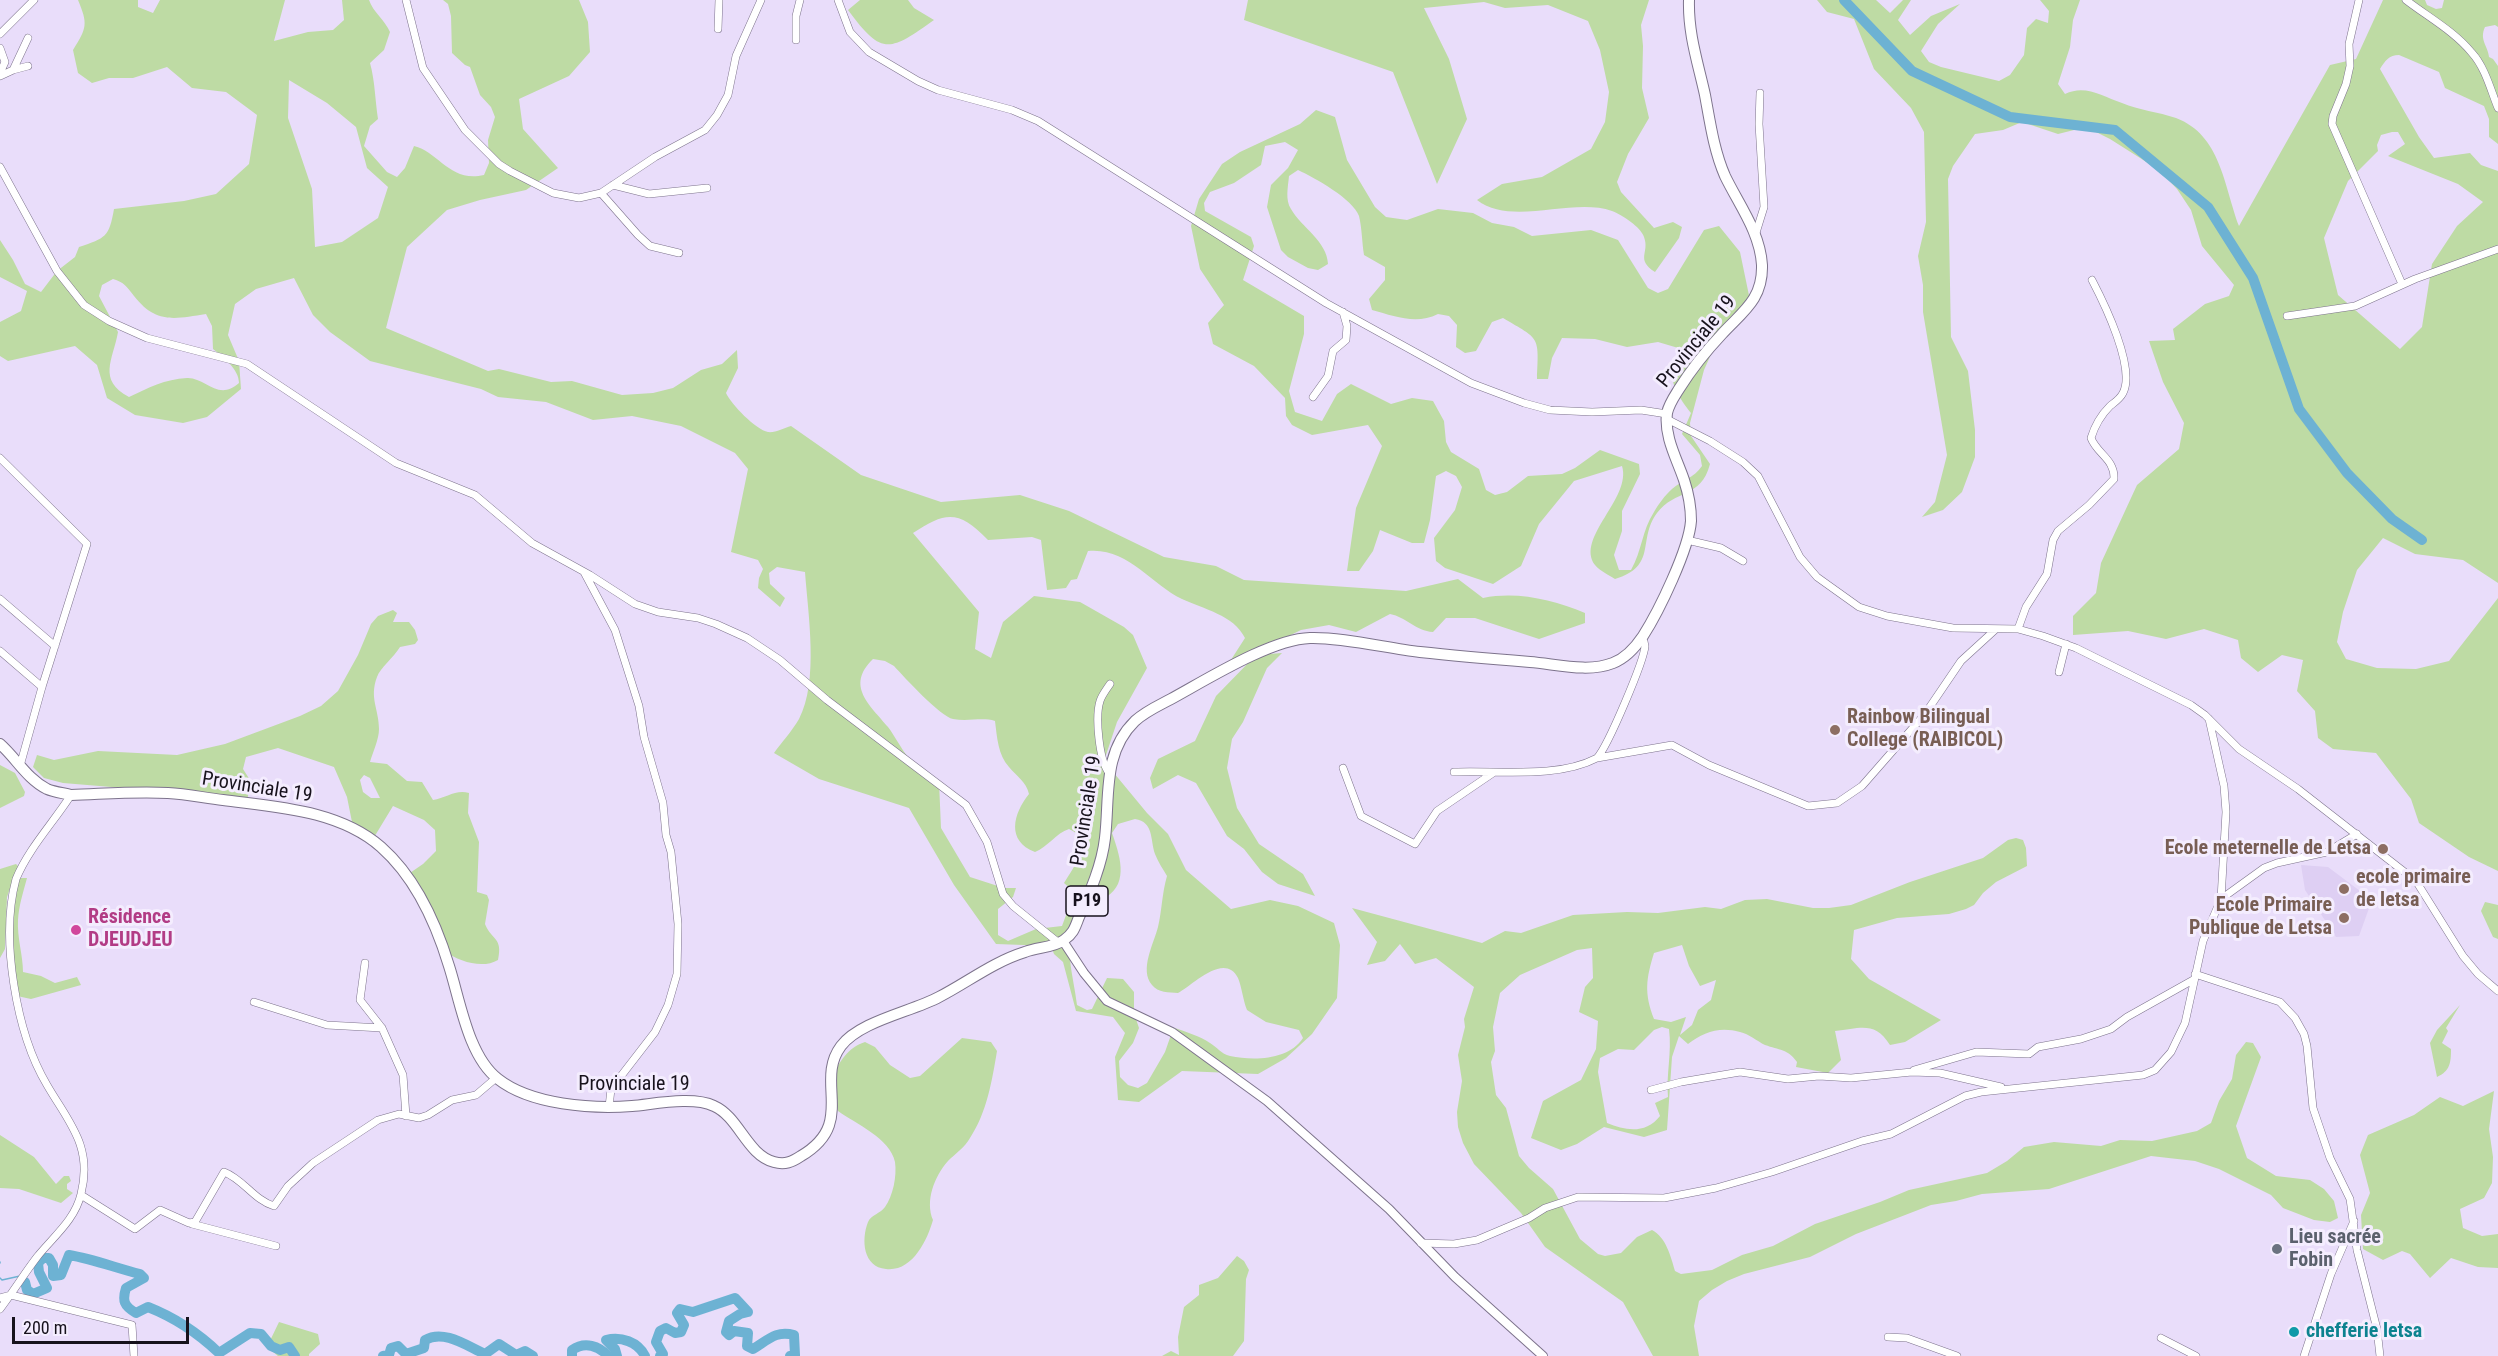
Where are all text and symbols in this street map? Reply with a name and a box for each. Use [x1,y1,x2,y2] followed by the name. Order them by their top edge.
[1653,291,1741,393] street label: Provinciale 19
[1847,706,2003,753] place label: Rainbow Bilingual College (RAIBICOL)
[1828,723,1842,737] marker: Rainbow Bilingual College (RAIBICOL)
[1066,754,1108,868] street label: Provinciale 19
[200,767,314,809] street label: Provinciale 19
[2165,837,2371,861] place label: Ecole meternelle de Letsa
[2376,842,2390,856] marker: Ecole meternelle de Letsa
[2356,866,2471,913] place label: ecole primaire de letsa
[2337,882,2351,896] marker: ecole primaire de letsa
[1066,886,1108,916] road number: P19
[2189,894,2332,941] place label: Ecole Primaire Publique de Letsa
[88,906,173,953] place label: Résidence DJEUDJEU
[2337,911,2351,925] marker: Ecole Primaire Publique de Letsa
[69,923,83,937] marker: Résidence DJEUDJEU
[578,1073,690,1097] street label: Provinciale 19
[2289,1226,2381,1273] place label: Lieu sacrée Fobin
[2270,1242,2284,1256] marker: Lieu sacrée Fobin
[15,1305,192,1343] scale bar
[23,1317,67,1338] text: 200 m
[2306,1320,2422,1344] place label: chefferie letsa
[2287,1325,2301,1339] marker: chefferie letsa

